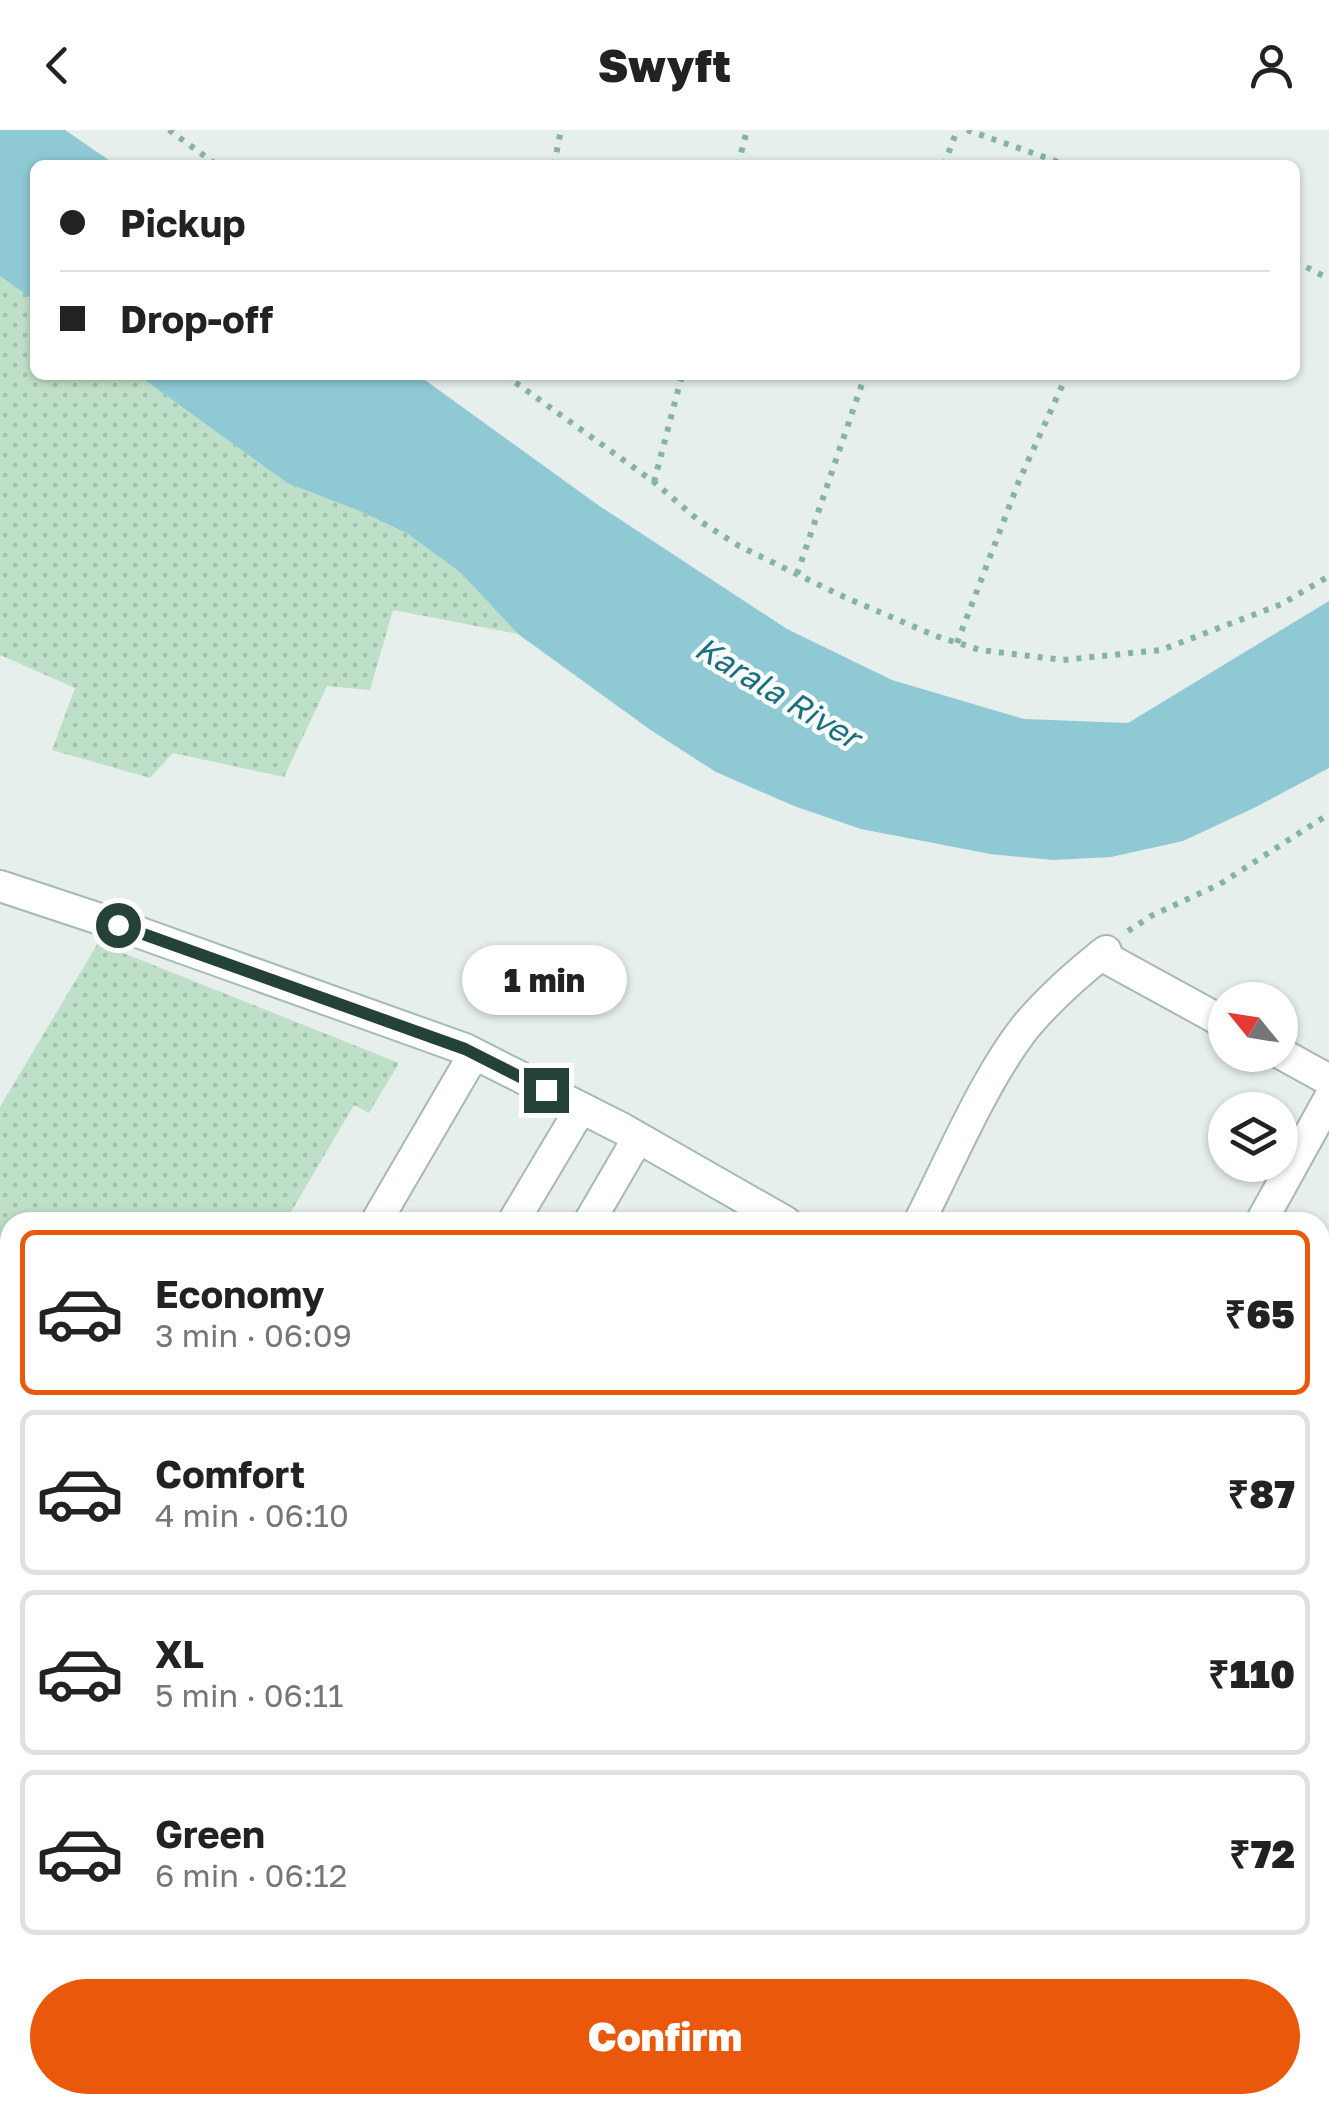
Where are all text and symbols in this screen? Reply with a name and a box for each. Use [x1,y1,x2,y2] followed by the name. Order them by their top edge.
[30,38,85,93] icon: back
[598,38,731,92] text: Swyft
[1244,38,1299,93] icon: person
[120,200,246,245] text: Pickup
[120,296,273,341] text: Drop-off
[689,628,871,758] water label: Karala River
[96,903,141,948] route start
[464,945,628,1015] callout: 1 min
[504,961,585,999] text: 1 min
[1208,982,1298,1072] north arrow
[1208,982,1298,1182] map controls
[524,1068,569,1113] route end
[1208,1092,1298,1182] button: layers
[35,1268,125,1358] icon: car
[155,1271,324,1316] text: Economy
[1225,1291,1295,1336] text: ₹65
[155,1316,352,1354] text: 3 min · 06:09
[35,1448,125,1538] icon: car
[155,1451,305,1496] text: Comfort
[1228,1471,1295,1516] text: ₹87
[155,1496,349,1534] text: 4 min · 06:10
[35,1628,125,1718] icon: car
[155,1631,204,1676] text: XL
[1208,1651,1295,1696] text: ₹110
[155,1676,344,1714] text: 5 min · 06:11
[35,1808,125,1898] icon: car
[155,1811,265,1856] text: Green
[1229,1831,1295,1876] text: ₹72
[155,1856,347,1894] text: 6 min · 06:12
[30,1979,1300,2094] button: Confirm

